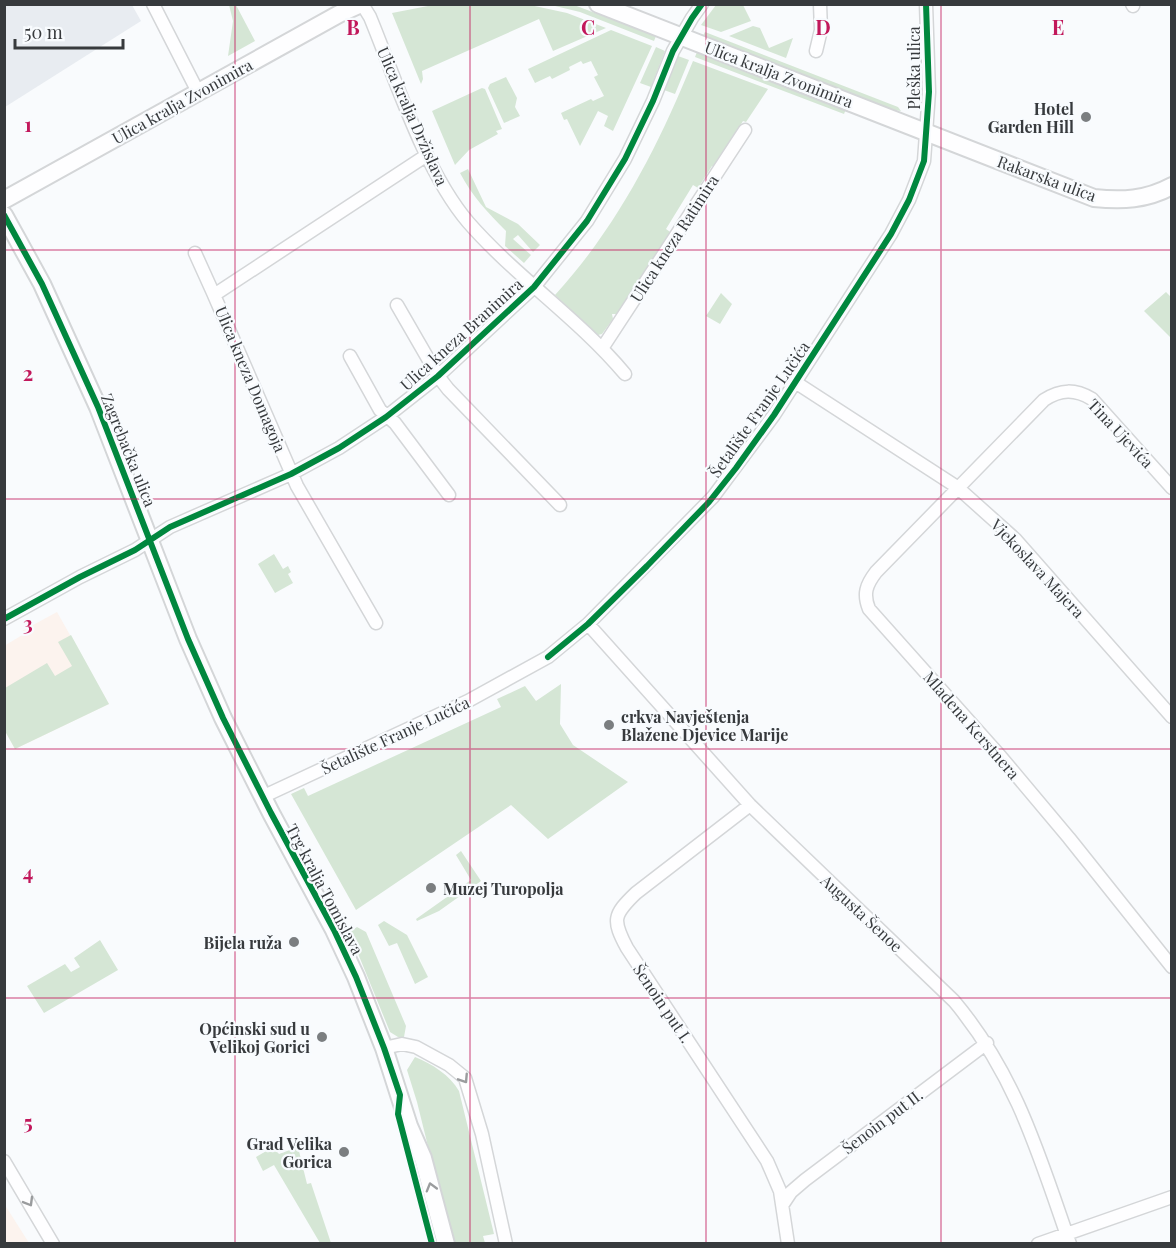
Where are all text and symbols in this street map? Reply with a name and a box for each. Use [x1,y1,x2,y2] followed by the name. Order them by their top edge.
[15,12,123,50] scale bar
[346,13,360,40] text: B
[581,13,595,40] text: C
[815,13,831,40] text: D
[1052,13,1064,40] text: E
[24,20,63,44] text: 50 m
[903,26,924,110] street label: Pleška ulica
[702,36,856,112] street label: Ulica kralja Zvonimira
[373,43,453,189] street label: Ulica kralja Držislava
[108,54,256,148] street label: Ulica kralja Zvonimira
[988,98,1074,137] place label: Hotel Garden Hill
[24,110,32,137] text: 1
[1079,110,1093,124] marker: Hotel Garden Hill
[995,150,1099,206] street label: Rakarska ulica
[625,170,723,306] street label: Ulica kneza Ratimira
[395,273,527,395] street label: Ulica kneza Branimira
[211,303,291,455] street label: Ulica kneza Domagoja
[704,337,814,481] street label: Šetalište Franje Lučića
[23,359,33,386] text: 2
[97,390,161,510] street label: Zagrebačka ulica
[1084,394,1159,472] street label: Tina Ujevića
[986,513,1089,622] street label: Vjekoslava Majera
[23,609,33,636] text: 3
[919,667,1025,783] street label: Mladena Kerstnera
[317,691,473,779] street label: Šetalište Franje Lučića
[621,706,788,745] place label: crkva Navještenja Blažene Djevice Marije
[602,718,616,732] marker: crkva Navještenja Blažene Djevice Marije
[282,820,368,958] street label: Trg kralja Tomislava
[23,858,33,885] text: 4
[816,869,907,956] street label: Augusta Šenoe
[443,878,564,899] place label: Muzej Turopolja
[424,881,438,895] marker: Muzej Turopolja
[203,932,283,953] place label: Bijela ruža
[287,935,301,949] marker: Bijela ruža
[629,960,697,1046] street label: Šenoin put I.
[199,1018,310,1057] place label: Općinski sud u Velikoj Gorici
[315,1030,329,1044] marker: Općinski sud u Velikoj Gorici
[456,1073,467,1084] one-way arrow
[837,1084,927,1158] street label: Šenoin put II.
[23,1108,33,1135] text: 5
[246,1133,333,1172] place label: Grad Velika Gorica
[337,1145,351,1159] marker: Grad Velika Gorica
[426,1182,438,1193] one-way arrow
[21,1196,33,1206] one-way arrow

